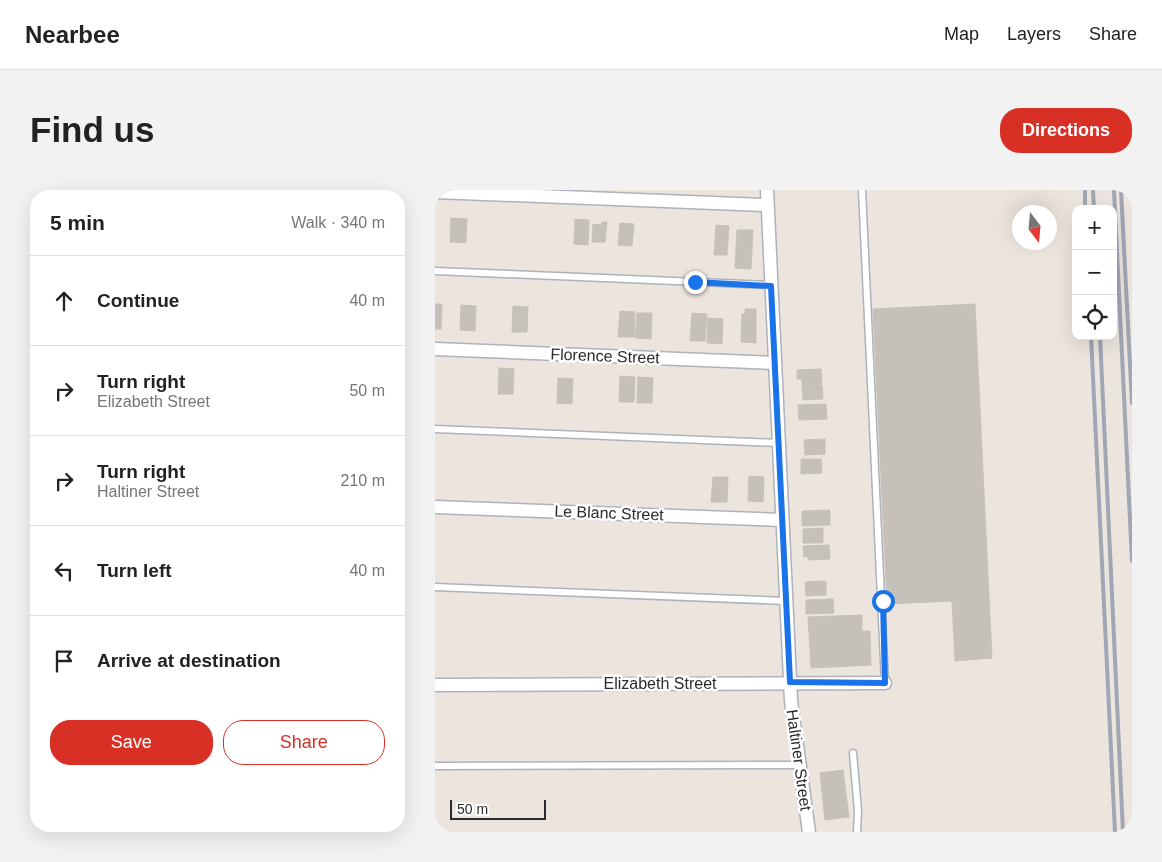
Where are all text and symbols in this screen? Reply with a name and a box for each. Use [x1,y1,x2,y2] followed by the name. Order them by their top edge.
[25,21,120,48] text: Nearbee
[944,24,979,44] text: Map
[1007,24,1061,44] text: Layers
[1089,24,1137,44] text: Share
[1000,108,1132,153] button: Directions
[30,110,154,149] text: Find us
[1012,205,1057,250] north arrow
[1072,205,1117,340] map controls
[1072,205,1117,250] button: +
[50,211,105,234] text: 5 min
[291,214,385,231] text: Walk · 340 m
[1072,250,1117,295] button: −
[684,271,707,294] route end
[50,287,78,315] icon: ahead
[97,290,179,311] text: Continue
[349,292,385,309] text: 40 m
[1072,295,1117,340] button: locate
[550,346,661,366] street label: Florence Street
[97,371,185,392] text: Turn right
[50,377,78,405] icon: right
[349,382,385,399] text: 50 m
[97,393,210,410] text: Elizabeth Street
[97,461,185,482] text: Turn right
[50,467,78,495] icon: right
[341,472,385,489] text: 210 m
[97,483,199,500] text: Haltiner Street
[554,503,665,523] street label: Le Blanc Street
[50,557,78,585] icon: left
[97,560,172,581] text: Turn left
[349,562,385,579] text: 40 m
[872,590,895,613] route start
[50,647,78,675] icon: arrive
[97,650,281,671] text: Arrive at destination
[604,675,717,692] street label: Elizabeth Street
[783,708,815,812] street label: Haltiner Street
[50,720,213,765] button: Save
[223,720,385,765] button: Share
[450,797,546,820] scale bar
[457,801,488,817] text: 50 m

